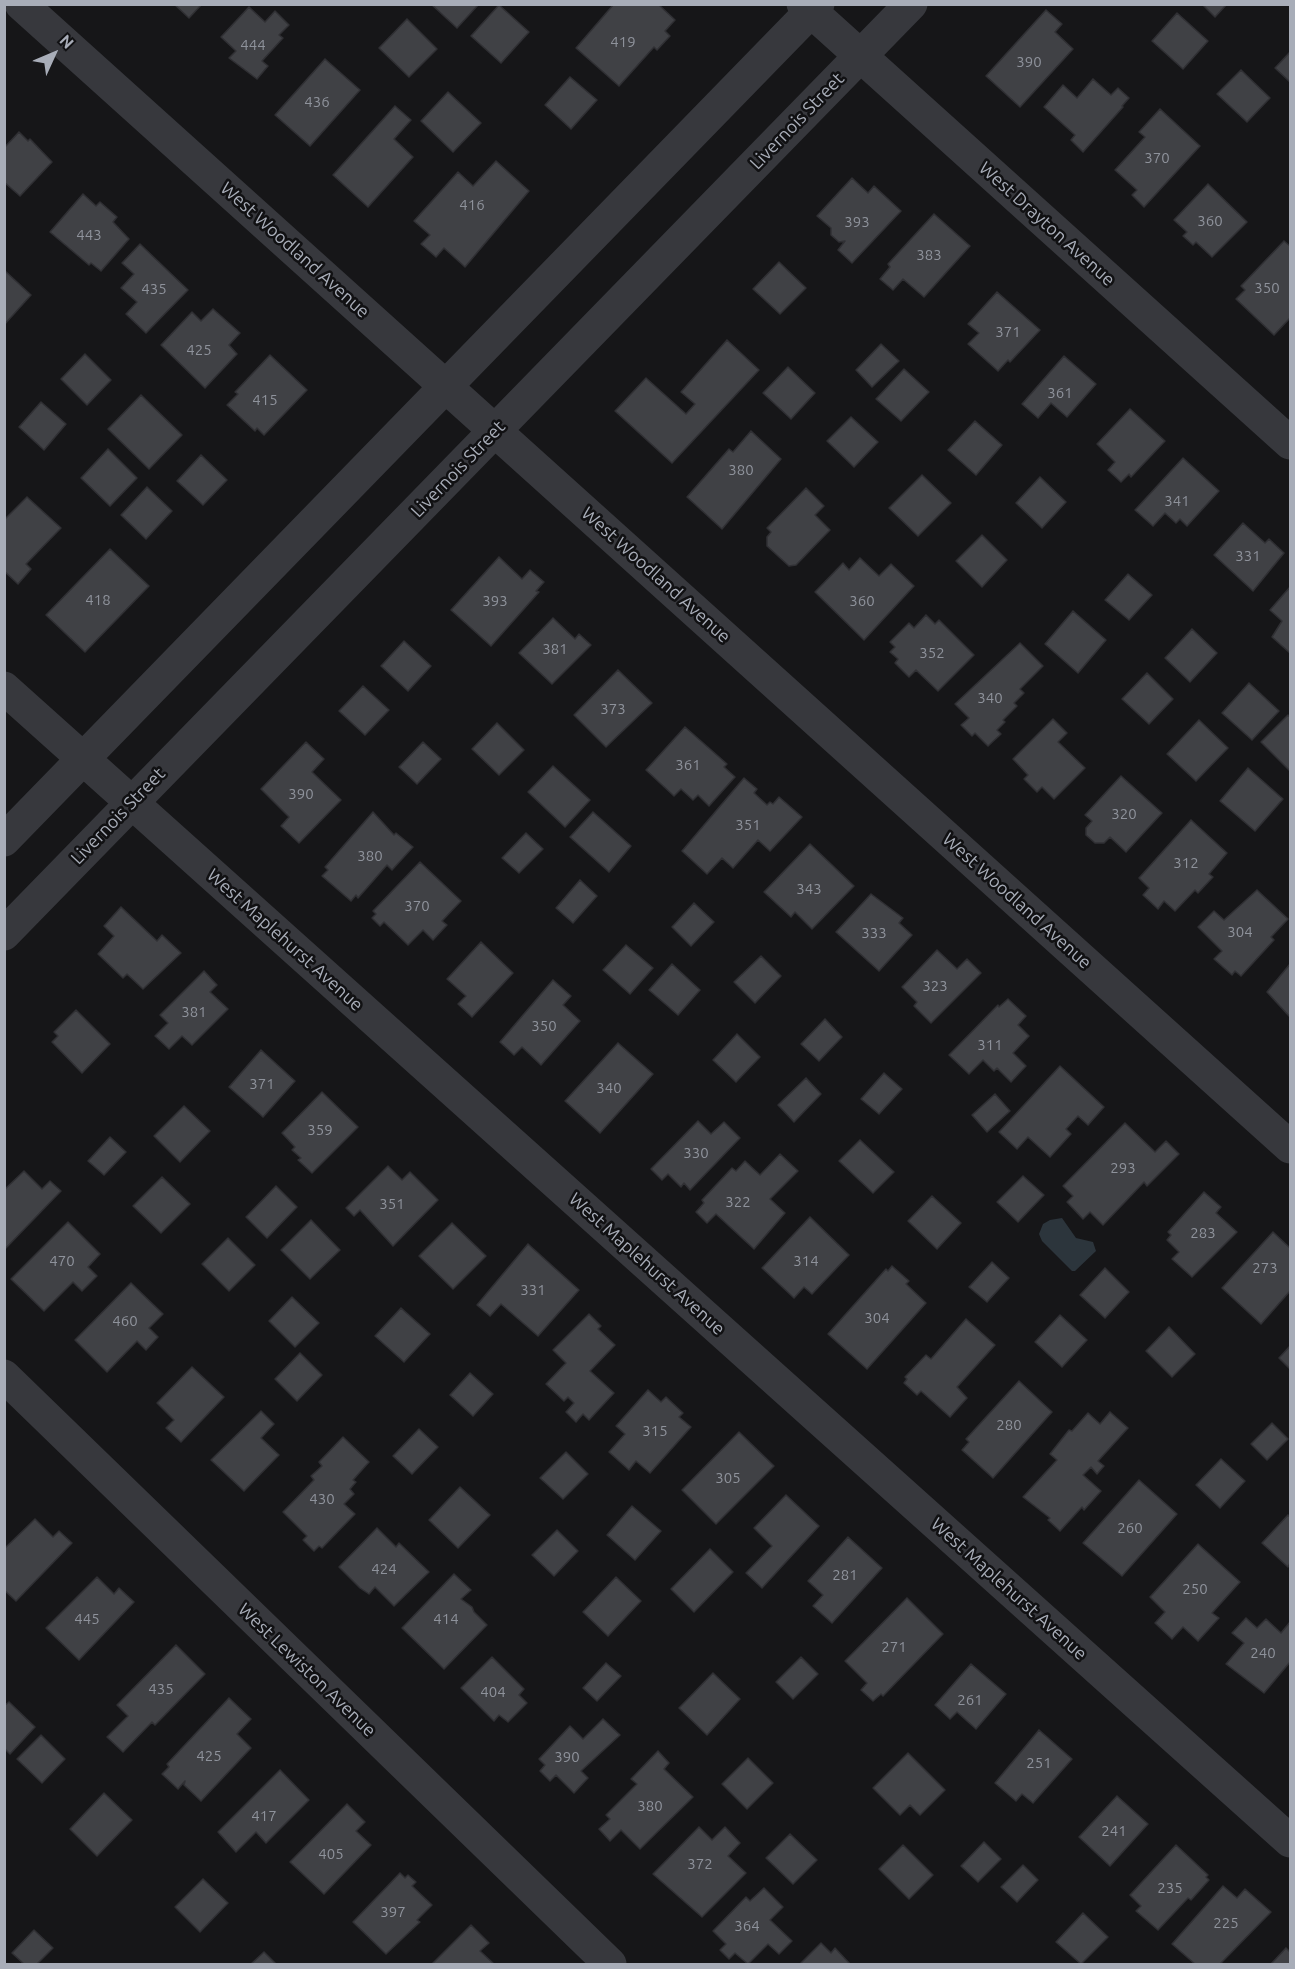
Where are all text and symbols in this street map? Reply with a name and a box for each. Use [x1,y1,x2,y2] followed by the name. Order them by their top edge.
[24,24,84,84] north arrow
[56,31,78,52] text: N
[610,33,636,51] house number: 419
[240,36,266,54] house number: 444
[1016,53,1042,71] house number: 390
[745,68,849,174] street label: Livernois Street
[304,93,330,111] house number: 436
[1144,149,1170,167] house number: 370
[975,157,1119,291] street label: West Drayton Avenue
[216,177,374,323] street label: West Woodland Avenue
[459,196,485,214] house number: 416
[1197,212,1223,230] house number: 360
[844,213,870,231] house number: 393
[76,226,102,244] house number: 443
[916,246,942,264] house number: 383
[1254,279,1280,297] house number: 350
[141,280,167,298] house number: 435
[995,323,1021,341] house number: 371
[186,341,212,359] house number: 425
[1047,384,1073,402] house number: 361
[252,391,278,409] house number: 415
[406,416,510,522] street label: Livernois Street
[728,461,754,479] house number: 380
[1164,492,1190,510] house number: 341
[577,502,735,648] street label: West Woodland Avenue
[1235,547,1261,565] house number: 331
[85,591,111,609] house number: 418
[482,592,508,610] house number: 393
[849,592,875,610] house number: 360
[542,640,568,658] house number: 381
[919,644,945,662] house number: 352
[977,689,1003,707] house number: 340
[600,700,626,718] house number: 373
[675,756,701,774] house number: 361
[66,763,170,869] street label: Livernois Street
[288,785,314,803] house number: 390
[1111,805,1137,823] house number: 320
[735,816,761,834] house number: 351
[938,828,1096,974] street label: West Woodland Avenue
[357,847,383,865] house number: 380
[1173,854,1199,872] house number: 312
[203,864,367,1016] street label: West Maplehurst Avenue
[796,880,822,898] house number: 343
[404,897,430,915] house number: 370
[1227,923,1253,941] house number: 304
[861,924,887,942] house number: 333
[922,977,948,995] house number: 323
[181,1003,207,1021] house number: 381
[531,1017,557,1035] house number: 350
[977,1036,1003,1054] house number: 311
[249,1075,275,1093] house number: 371
[596,1079,622,1097] house number: 340
[307,1121,333,1139] house number: 359
[683,1144,709,1162] house number: 330
[1110,1159,1136,1177] house number: 293
[565,1188,729,1340] street label: West Maplehurst Avenue
[725,1193,751,1211] house number: 322
[379,1195,405,1213] house number: 351
[1190,1224,1216,1242] house number: 283
[49,1252,75,1270] house number: 470
[793,1252,819,1270] house number: 314
[1252,1259,1278,1277] house number: 273
[520,1281,546,1299] house number: 331
[864,1309,890,1327] house number: 304
[112,1312,138,1330] house number: 460
[996,1416,1022,1434] house number: 280
[642,1422,668,1440] house number: 315
[715,1469,741,1487] house number: 305
[309,1490,335,1508] house number: 430
[927,1513,1091,1665] street label: West Maplehurst Avenue
[1117,1519,1143,1537] house number: 260
[371,1560,397,1578] house number: 424
[832,1566,858,1584] house number: 281
[1182,1580,1208,1598] house number: 250
[234,1599,380,1741] street label: West Lewiston Avenue
[74,1610,100,1628] house number: 445
[433,1610,459,1628] house number: 414
[881,1638,907,1656] house number: 271
[1250,1644,1276,1662] house number: 240
[148,1680,174,1698] house number: 435
[480,1683,506,1701] house number: 404
[957,1691,983,1709] house number: 261
[196,1747,222,1765] house number: 425
[554,1748,580,1766] house number: 390
[1026,1754,1052,1772] house number: 251
[637,1797,663,1815] house number: 380
[251,1807,277,1825] house number: 417
[1101,1822,1127,1840] house number: 241
[318,1845,344,1863] house number: 405
[687,1855,713,1873] house number: 372
[1157,1879,1183,1897] house number: 235
[380,1903,406,1921] house number: 397
[1213,1914,1239,1932] house number: 225
[734,1917,760,1935] house number: 364

